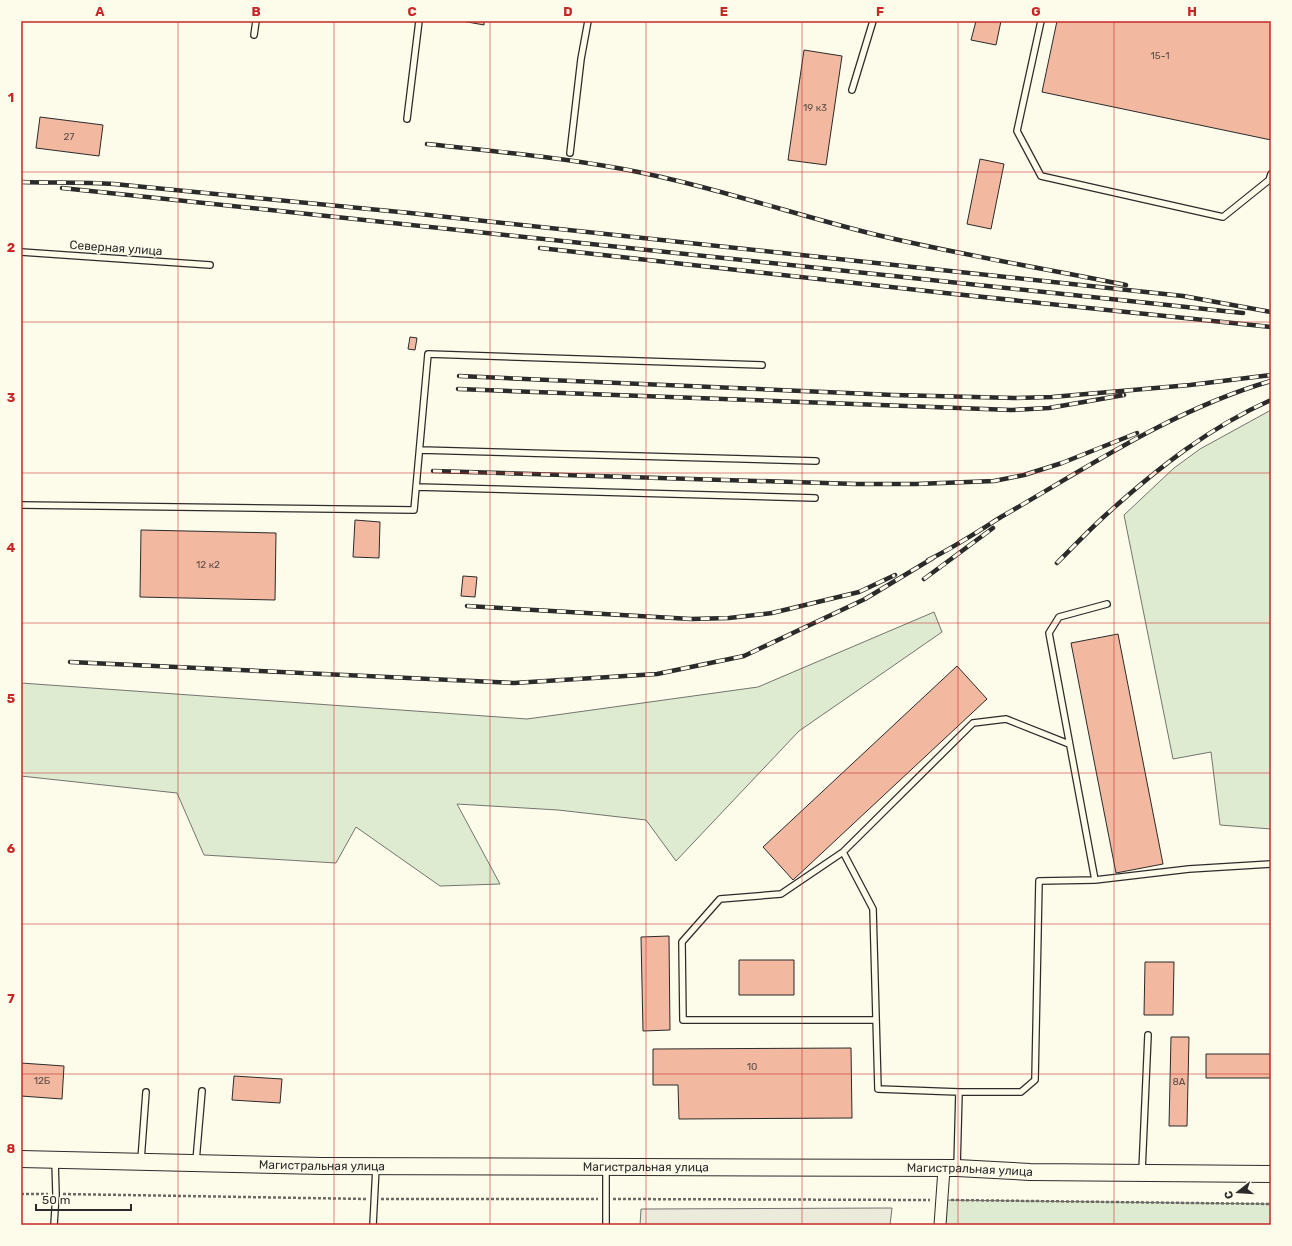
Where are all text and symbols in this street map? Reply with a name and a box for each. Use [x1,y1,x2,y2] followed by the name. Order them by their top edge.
[95,4,105,19] text: A
[251,4,261,19] text: B
[407,4,417,19] text: C
[563,4,573,19] text: D
[720,4,728,19] text: E
[876,4,884,19] text: F
[1031,4,1041,19] text: G
[1187,4,1197,19] text: H
[1151,50,1169,62] house number: 15-1
[8,90,14,105] text: 1
[803,102,827,114] house number: 19 к3
[64,131,75,143] house number: 27
[69,238,163,258] street label: Северная улица
[7,240,15,255] text: 2
[7,390,16,405] text: 3
[7,540,16,555] text: 4
[196,559,220,571] house number: 12 к2
[7,691,15,706] text: 5
[7,841,16,856] text: 6
[7,991,15,1006] text: 7
[747,1061,757,1073] house number: 10
[34,1075,51,1087] house number: 12Б
[1172,1076,1186,1088] house number: 8А
[7,1141,16,1156] text: 8
[259,1158,385,1173] street label: Магистральная улица
[583,1160,709,1174] street label: Магистральная улица
[907,1161,1033,1179] street label: Магистральная улица
[1218,1172,1258,1212] north arrow
[36,1186,131,1212] scale bar
[1221,1189,1236,1200] text: С
[42,1193,70,1207] text: 50 m

